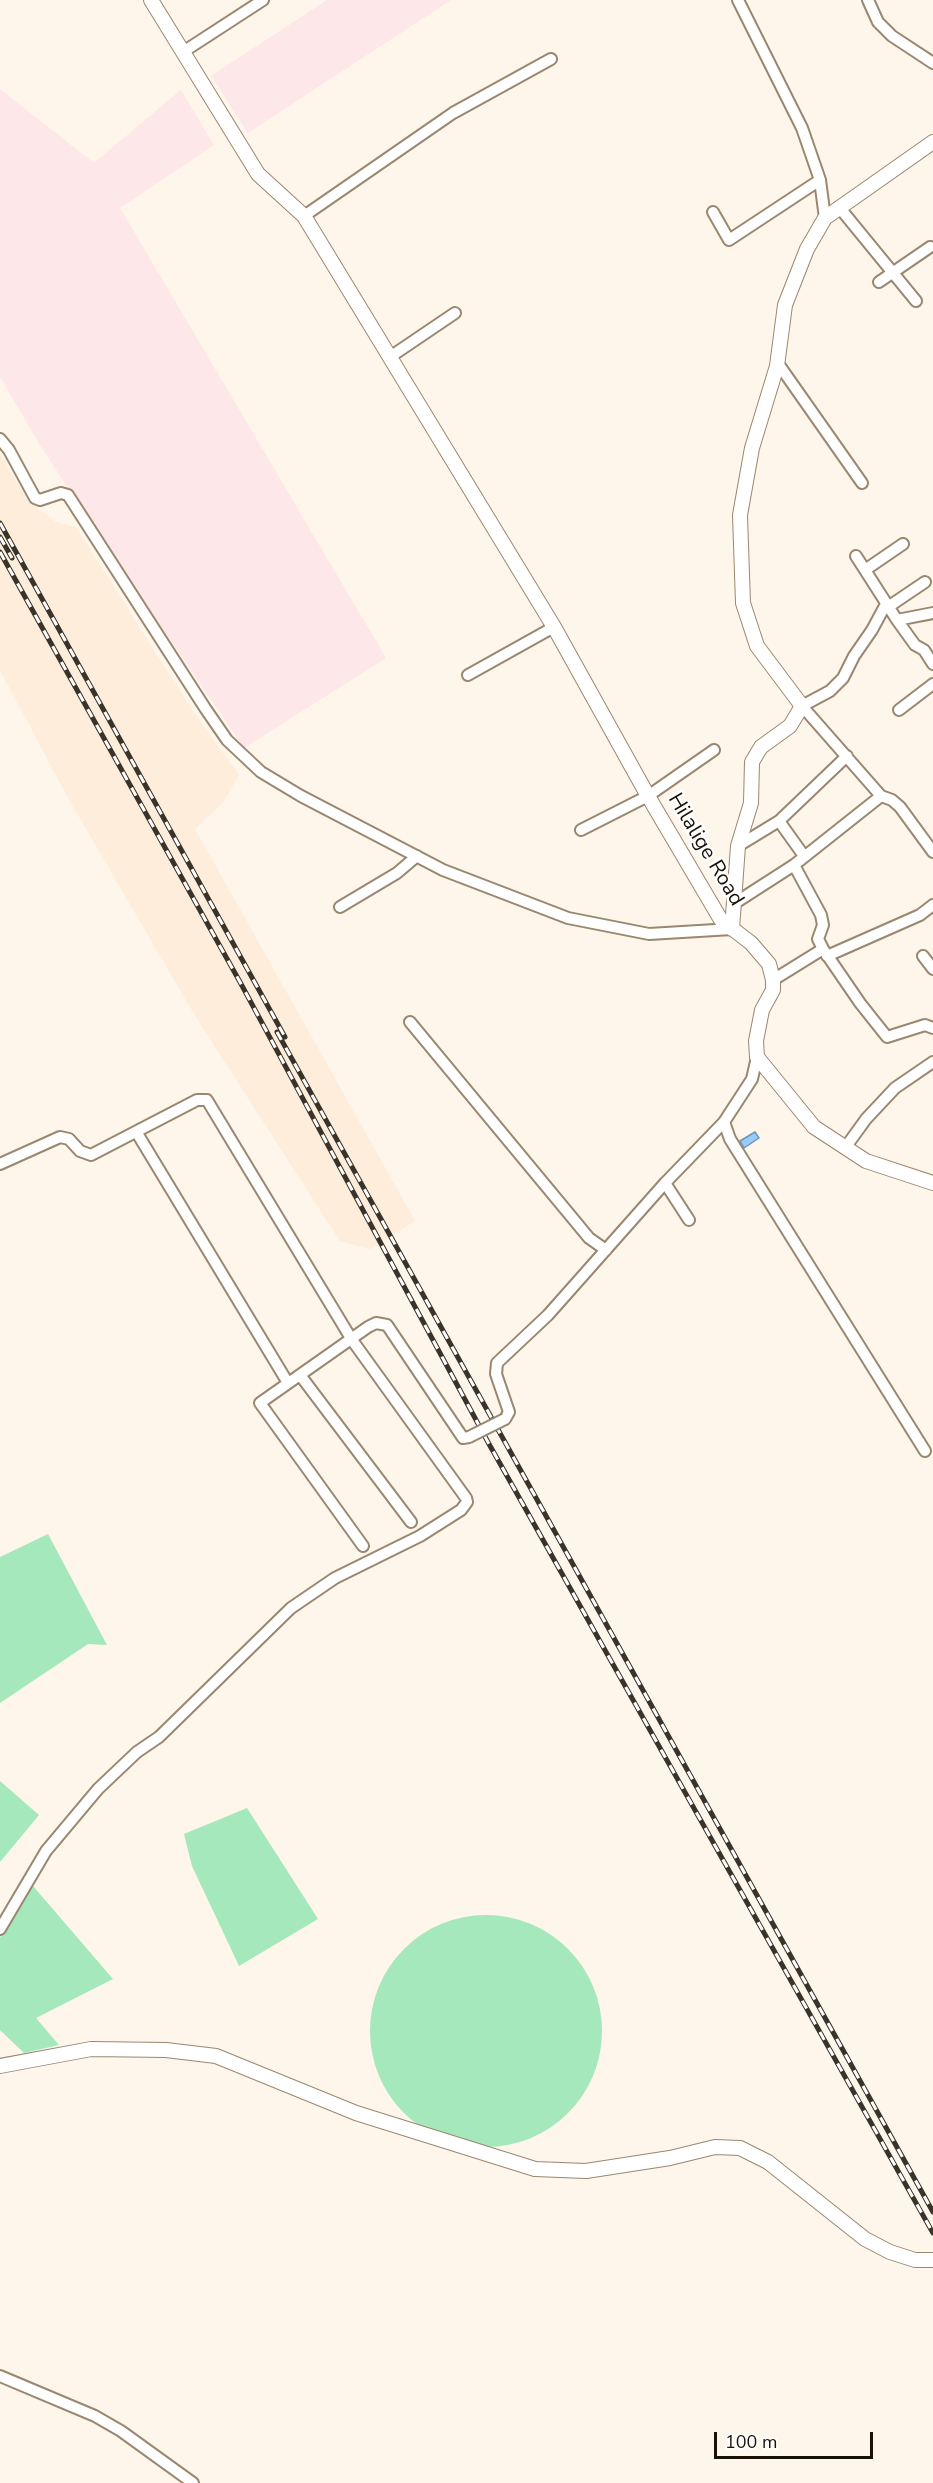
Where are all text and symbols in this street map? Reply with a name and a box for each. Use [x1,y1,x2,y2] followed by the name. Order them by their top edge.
[661,789,749,911] street label: Hilalige Road
[717,2420,876,2458] scale bar
[725,2430,777,2454] text: 100 m

